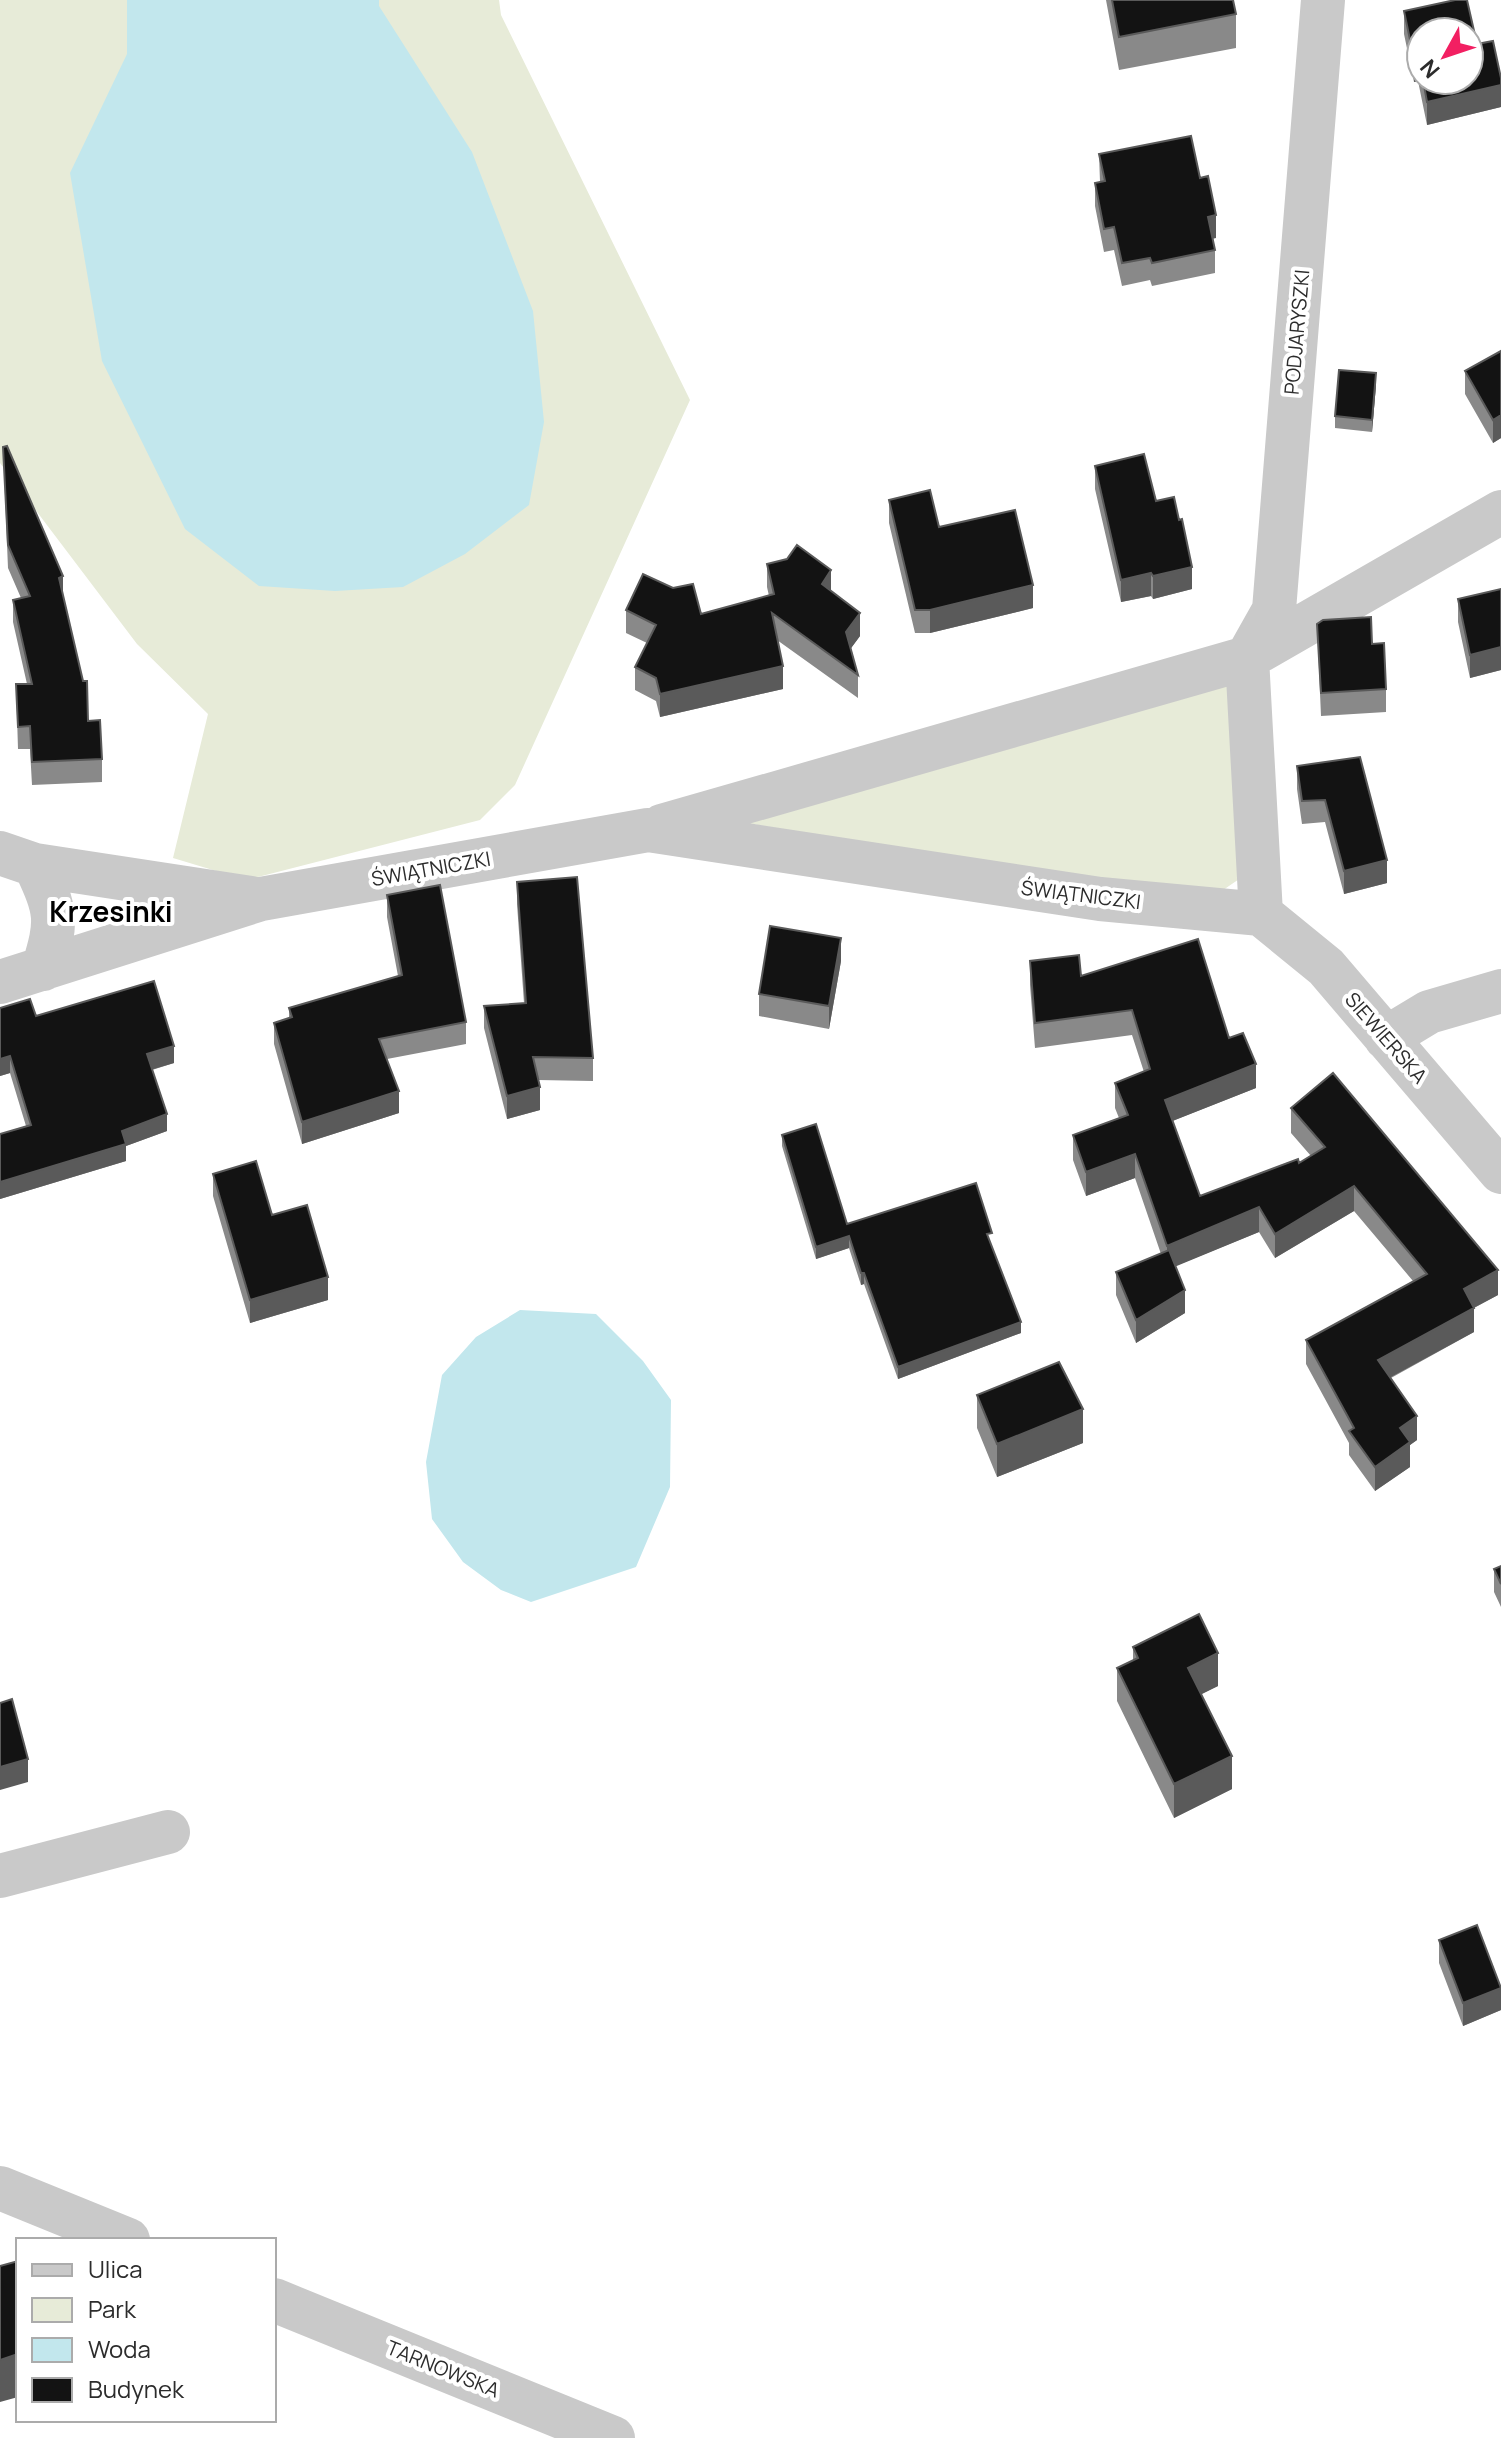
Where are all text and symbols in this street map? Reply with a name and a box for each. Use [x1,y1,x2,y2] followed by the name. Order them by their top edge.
[1405,16,1485,96] north arrow
[1413,53,1446,85] text: N
[1278,268,1315,396] street label: PODJARYSZKI
[369,845,493,892] street label: ŚWIĄTNICZKI
[1020,874,1143,915] street label: ŚWIĄTNICZKI
[49,892,173,930] district label: Krzesinki
[1339,986,1434,1089] street label: SIEWIERSKA
[16,2238,276,2422] legend
[88,2252,143,2285] text: Ulica
[88,2292,137,2325] text: Park
[88,2332,151,2365] text: Woda
[383,2334,504,2404] street label: TARNOWSKA
[88,2372,185,2405] text: Budynek

